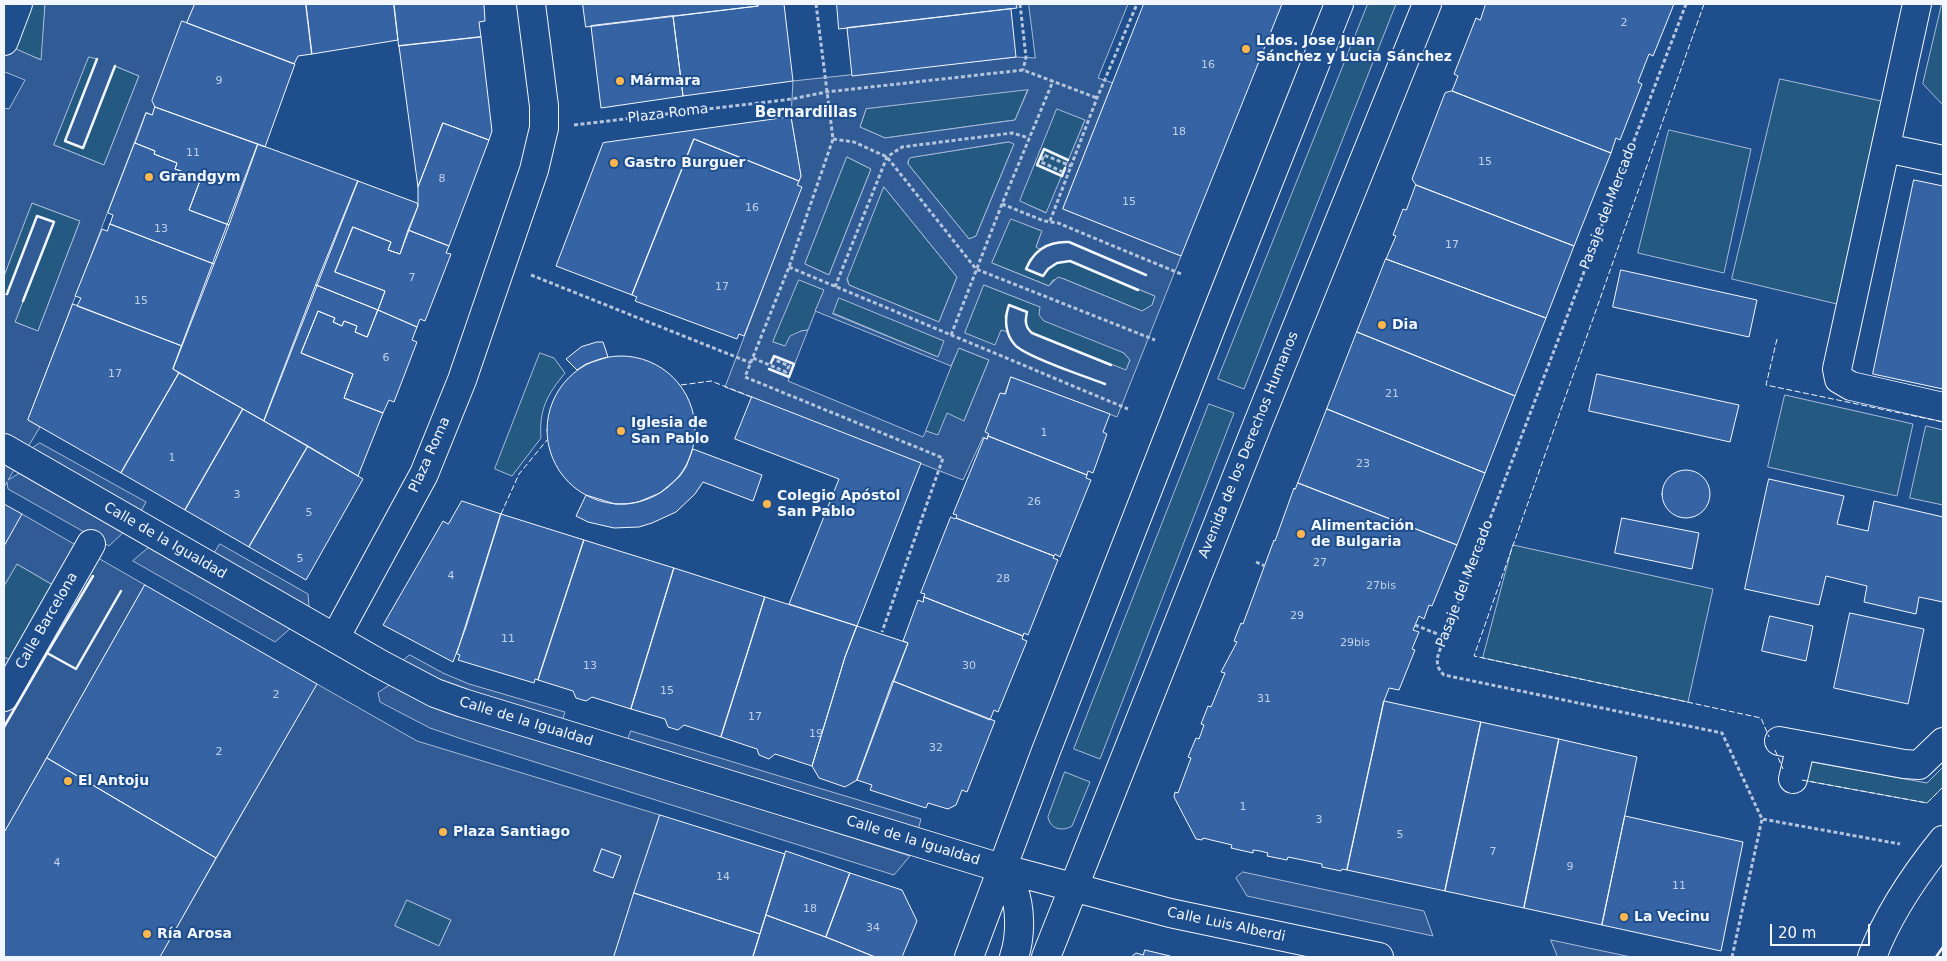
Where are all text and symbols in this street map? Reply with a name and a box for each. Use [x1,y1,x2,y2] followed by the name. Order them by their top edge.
[1621,16,1627,30] house number: 2
[1256,33,1452,65] place label: Ldos. Jose Juan Sánchez y Lucia Sánchez
[1240,43,1252,55] marker: Ldos. Jose Juan Sánchez y Lucia Sánchez
[1201,58,1215,72] house number: 16
[630,73,701,89] place label: Mármara
[216,74,222,88] house number: 9
[614,75,626,87] marker: Mármara
[627,101,709,127] street label: Plaza Roma
[755,104,857,122] district label: Bernardillas
[1172,125,1186,139] house number: 18
[1577,140,1641,272] street label: Pasaje del Mercado
[186,146,200,160] house number: 11
[624,155,745,171] place label: Gastro Burguer
[1478,155,1492,169] house number: 15
[608,157,620,169] marker: Gastro Burguer
[159,169,241,185] place label: Grandgym
[143,171,155,183] marker: Grandgym
[439,172,445,186] house number: 8
[1122,195,1136,209] house number: 15
[745,201,759,215] house number: 16
[154,222,168,236] house number: 13
[1445,238,1459,252] house number: 17
[409,271,415,285] house number: 7
[715,280,729,294] house number: 17
[134,294,148,308] house number: 15
[1392,317,1418,333] place label: Dia
[1376,319,1388,331] marker: Dia
[1196,329,1302,561] street label: Avenida de los Derechos Humanos
[383,351,389,365] house number: 6
[108,367,122,381] house number: 17
[1385,387,1399,401] house number: 21
[406,415,454,495] street label: Plaza Roma
[631,415,709,448] place label: Iglesia de San Pablo
[615,425,627,437] marker: Iglesia de San Pablo
[1041,426,1047,440] house number: 1
[169,451,175,465] house number: 1
[1356,457,1370,471] house number: 23
[234,488,240,502] house number: 3
[777,488,900,520] place label: Colegio Apóstol San Pablo
[1027,495,1041,509] house number: 26
[761,498,773,510] marker: Colegio Apóstol San Pablo
[101,499,229,583] street label: Calle de la Igualdad
[306,506,312,520] house number: 5
[1311,518,1414,550] place label: Alimentación de Bulgaria
[1433,518,1497,650] street label: Pasaje del Mercado
[1295,528,1307,540] marker: Alimentación de Bulgaria
[297,552,303,566] house number: 5
[1313,556,1327,570] house number: 27
[448,569,454,583] house number: 4
[12,570,82,672] street label: Calle Barcelona
[996,572,1010,586] house number: 28
[1366,579,1396,593] house number: 27bis
[1290,609,1304,623] house number: 29
[501,632,515,646] house number: 11
[1340,636,1370,650] house number: 29bis
[583,659,597,673] house number: 13
[962,659,976,673] house number: 30
[660,684,674,698] house number: 15
[273,688,279,702] house number: 2
[1257,692,1271,706] house number: 31
[457,694,595,750] street label: Calle de la Igualdad
[748,710,762,724] house number: 17
[809,727,823,741] house number: 19
[929,741,943,755] house number: 32
[216,745,222,759] house number: 2
[78,773,149,789] place label: El Antoju
[62,775,74,787] marker: El Antoju
[1240,800,1246,814] house number: 1
[844,813,982,869] street label: Calle de la Igualdad
[1316,813,1322,827] house number: 3
[453,824,570,840] place label: Plaza Santiago
[437,826,449,838] marker: Plaza Santiago
[1397,828,1403,842] house number: 5
[1490,845,1496,859] house number: 7
[54,856,60,870] house number: 4
[1567,860,1573,874] house number: 9
[716,870,730,884] house number: 14
[1672,879,1686,893] house number: 11
[803,902,817,916] house number: 18
[1165,904,1287,946] street label: Calle Luis Alberdi
[1634,909,1710,925] place label: La Vecinu
[1618,911,1630,923] marker: La Vecinu
[1772,914,1872,946] scale bar
[866,921,880,935] house number: 34
[1778,924,1816,942] text: 20 m
[157,926,232,942] place label: Ría Arosa
[141,928,153,940] marker: Ría Arosa

